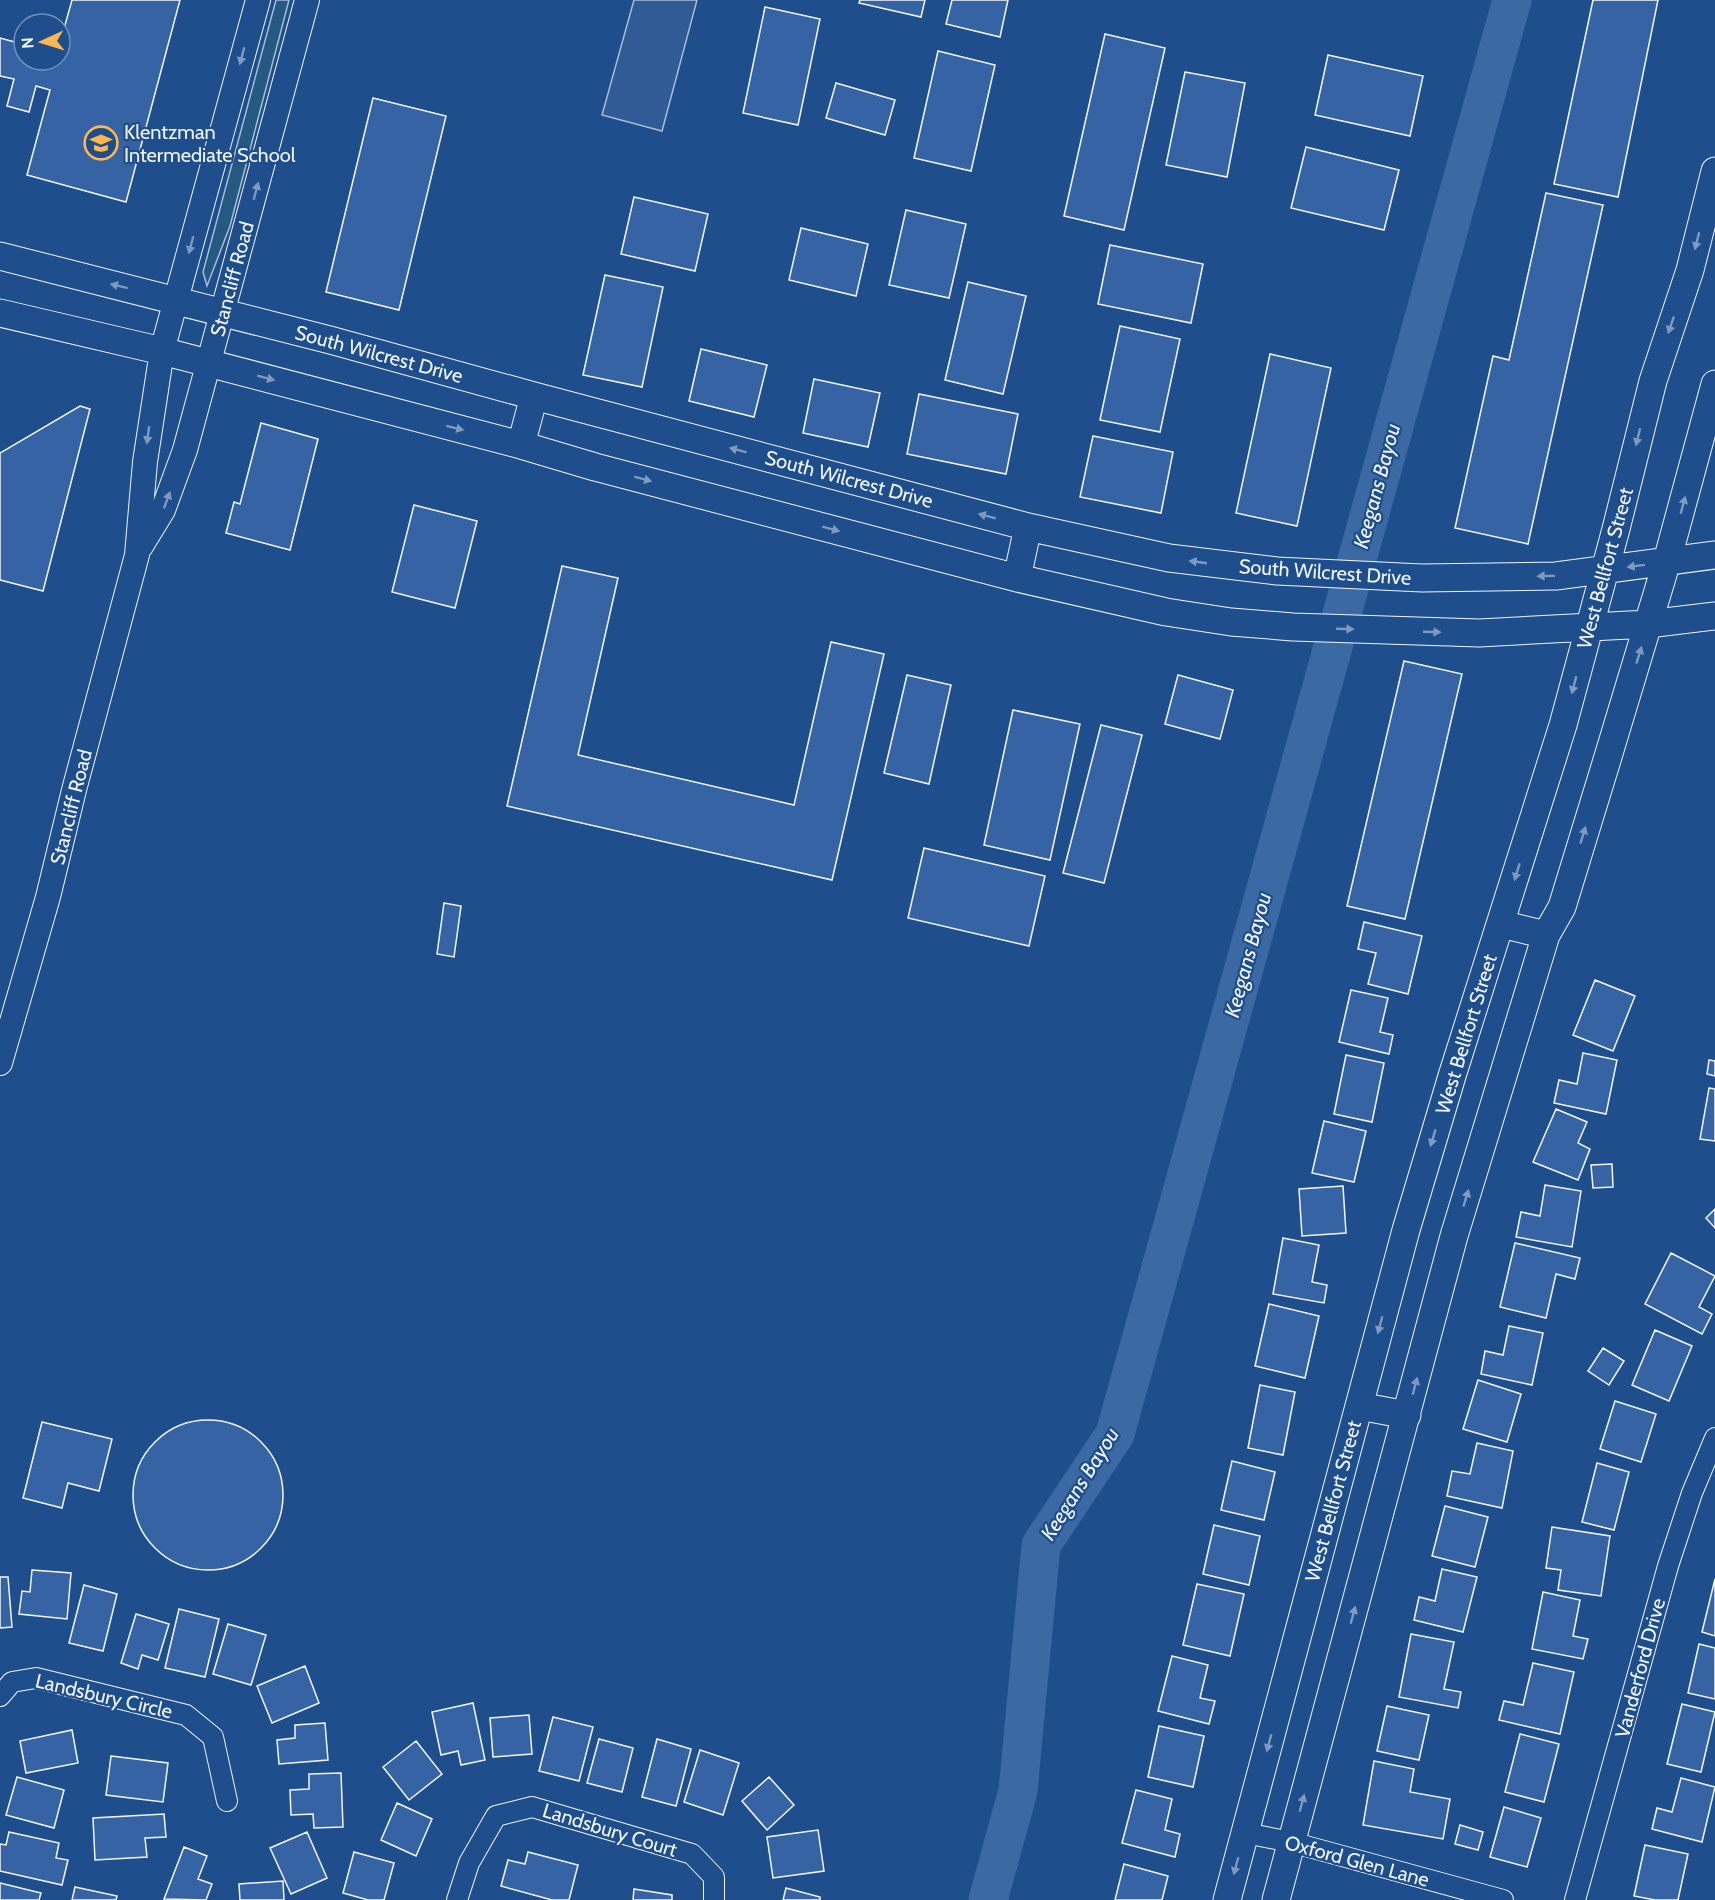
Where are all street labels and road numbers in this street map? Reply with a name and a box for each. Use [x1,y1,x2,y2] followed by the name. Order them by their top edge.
[205,219,259,339] street label: Stancliff Road
[292,320,466,388] street label: South Wilcrest Drive
[762,445,936,513] street label: South Wilcrest Drive
[1572,485,1638,651] street label: West Bellfort Street
[1238,554,1412,590] street label: South Wilcrest Drive
[45,747,97,867] street label: Stancliff Road
[1430,951,1502,1117] street label: West Bellfort Street
[1300,1418,1366,1584] street label: West Bellfort Street
[1610,1595,1670,1741] street label: Vanderford Drive
[33,1669,175,1723] street label: Landsbury Circle
[540,1798,680,1862] street label: Landsbury Court
[1282,1830,1432,1892] street label: Oxford Glen Lane

